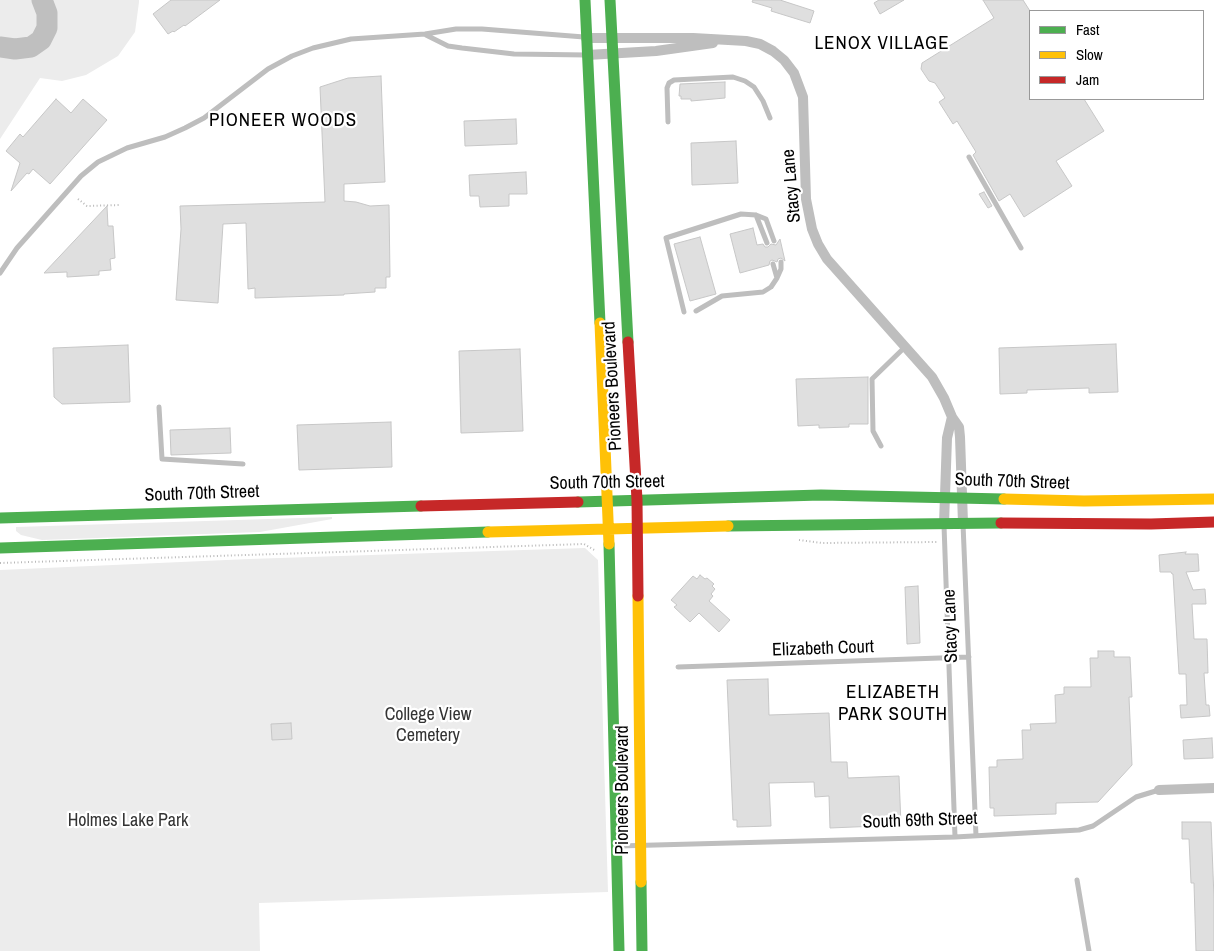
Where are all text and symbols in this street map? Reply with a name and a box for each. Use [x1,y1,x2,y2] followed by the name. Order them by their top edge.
[1029,10,1204,100] legend
[1076,19,1099,40] text: Fast
[813,33,951,55] district label: LENOX VILLAGE
[1076,44,1103,65] text: Slow
[1076,69,1099,90] text: Jam
[207,110,359,132] district label: PIONEER WOODS
[778,148,806,224] street label: Stacy Lane
[599,321,627,451] street label: Pioneers Boulevard
[954,469,1070,495] street label: South 70th Street
[549,471,665,495] street label: South 70th Street
[144,481,260,507] street label: South 70th Street
[939,589,963,663] street label: Stacy Lane
[772,636,874,662] street label: Elizabeth Court
[837,682,949,726] district label: ELIZABETH PARK SOUTH
[385,704,471,746] park label: College View Cemetery
[612,725,634,855] street label: Pioneers Boulevard
[862,808,978,834] street label: South 69th Street
[68,810,188,832] park label: Holmes Lake Park

